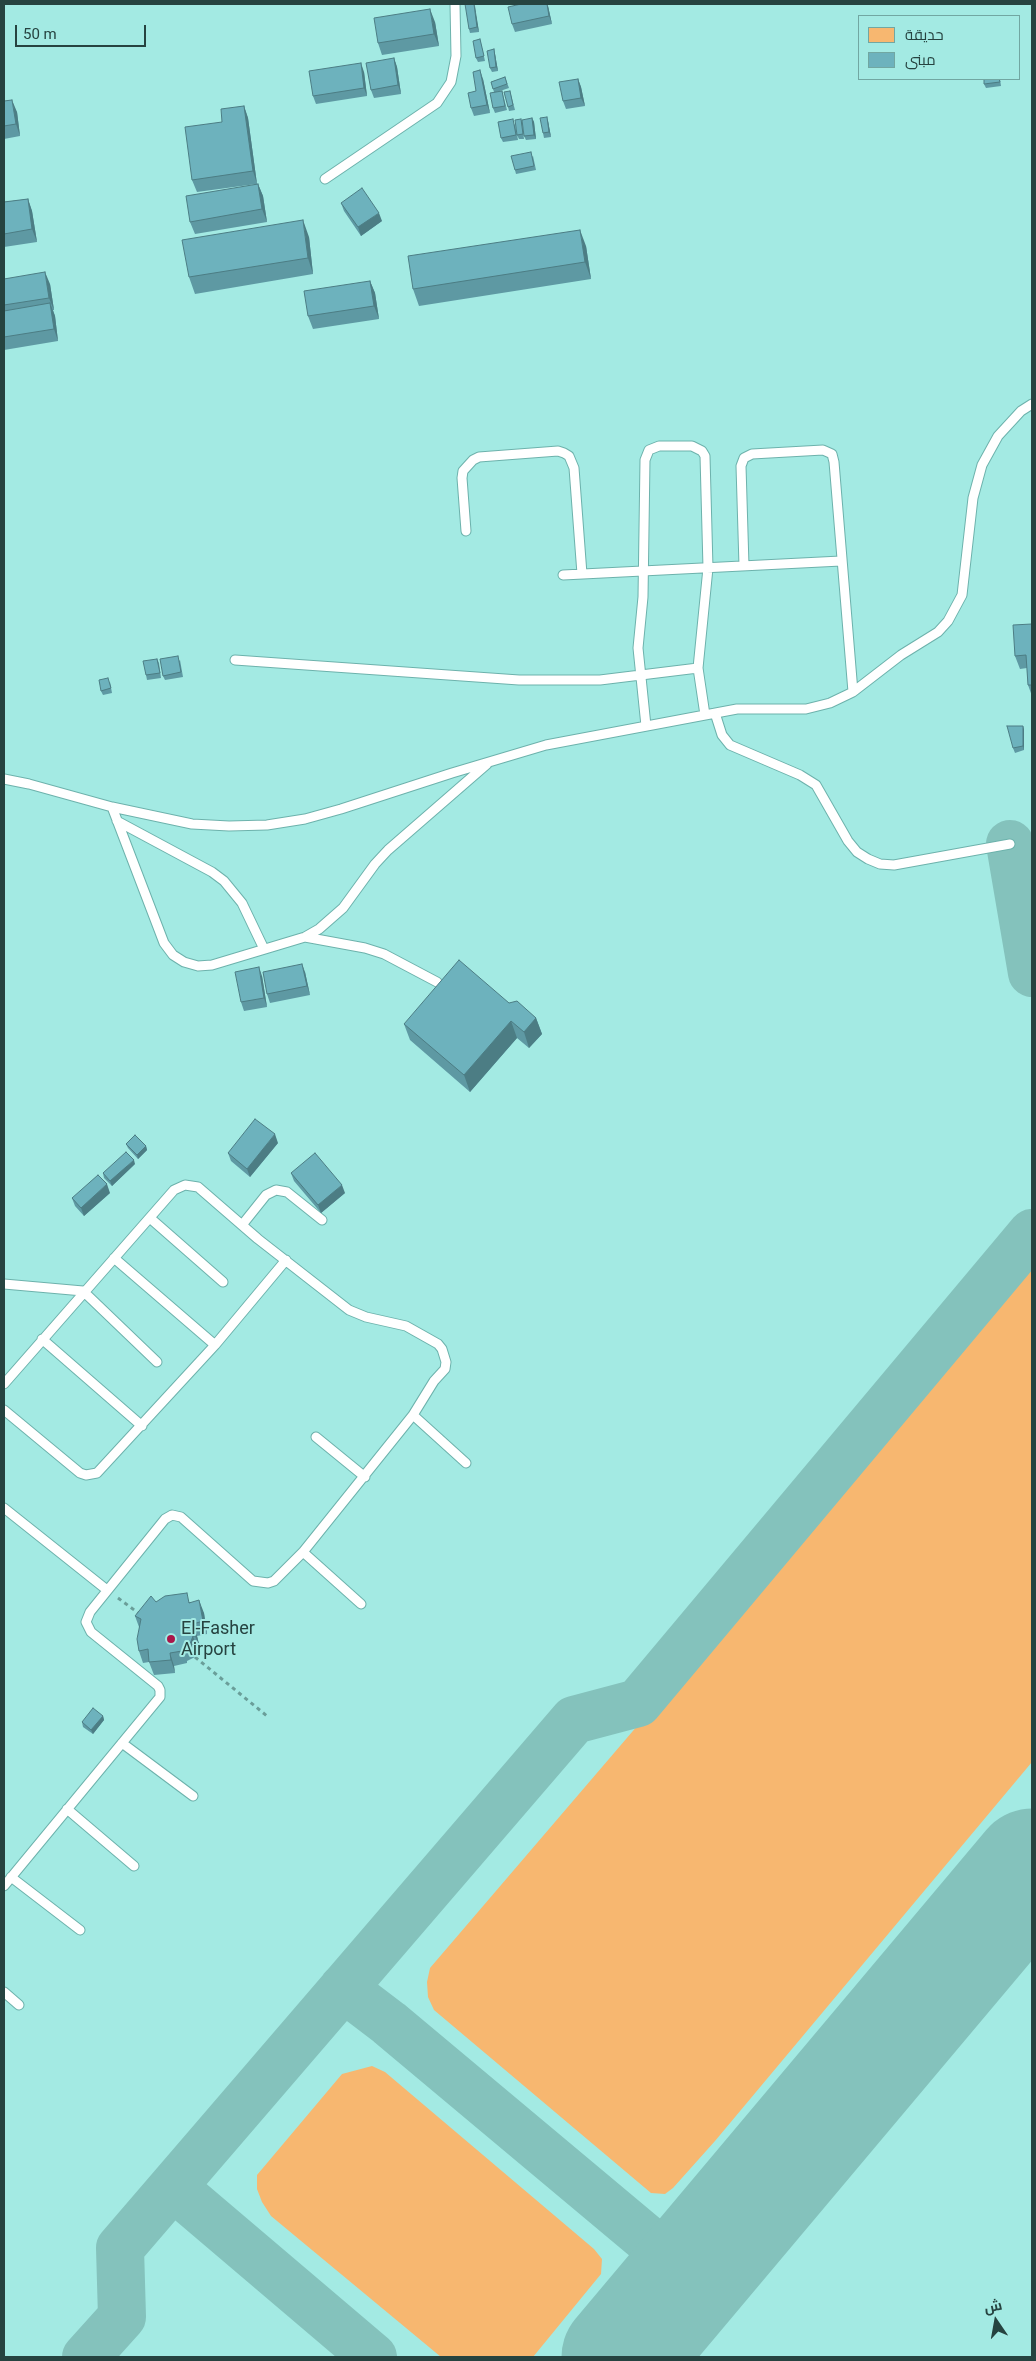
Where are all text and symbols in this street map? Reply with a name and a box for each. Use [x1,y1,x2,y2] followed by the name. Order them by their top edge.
[18,15,149,47] scale bar
[858,15,1021,80] legend
[23,25,57,43] text: 50 m
[905,26,944,44] text: حديقة
[905,51,936,69] text: مبنى
[181,1618,255,1660] place label: El-Fasher Airport
[165,1633,177,1645] marker: El-Fasher Airport
[971,2296,1021,2346] north arrow
[982,2297,1003,2316] text: ش

